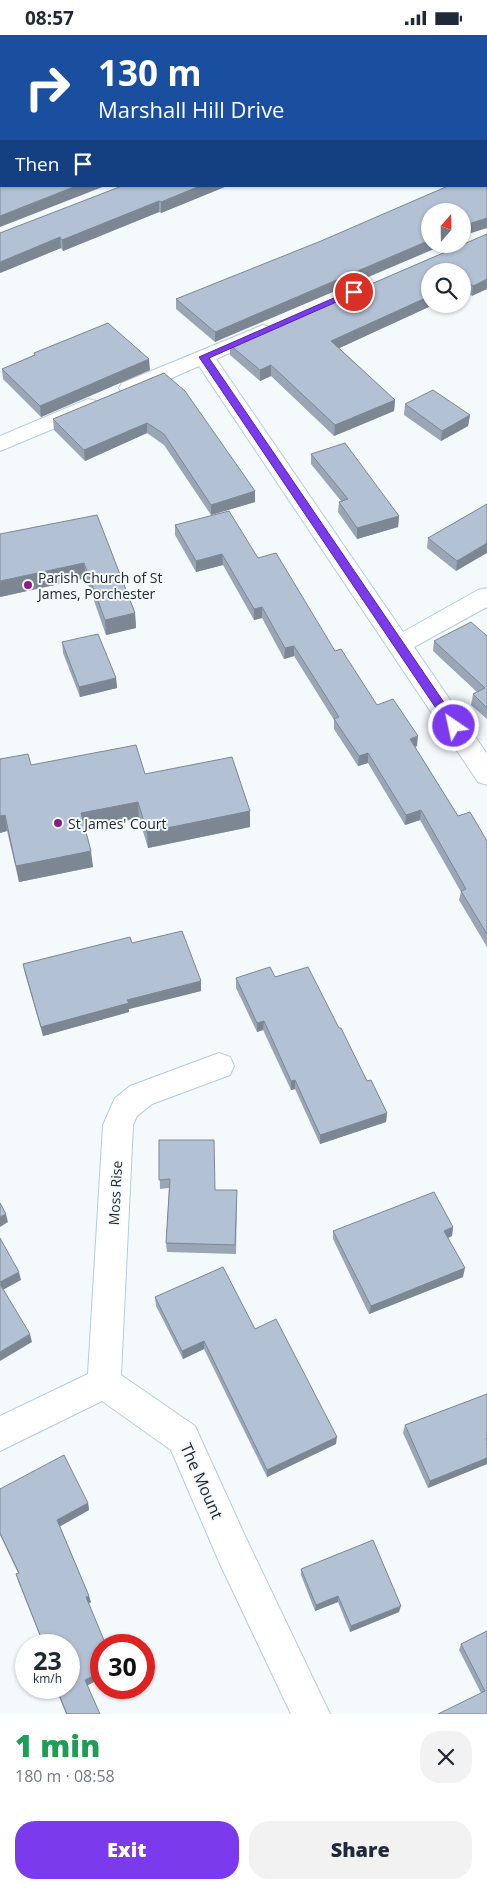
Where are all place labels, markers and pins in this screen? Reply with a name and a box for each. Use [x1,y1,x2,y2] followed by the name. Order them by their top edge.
[333,271,375,313] pin
[36,568,162,603] place label: Parish Church of St James, Porchester
[22,579,34,591] marker: Parish Church of St James, Porchester
[68,814,167,833] place label: St James' Court
[52,817,64,829] marker: St James' Court

